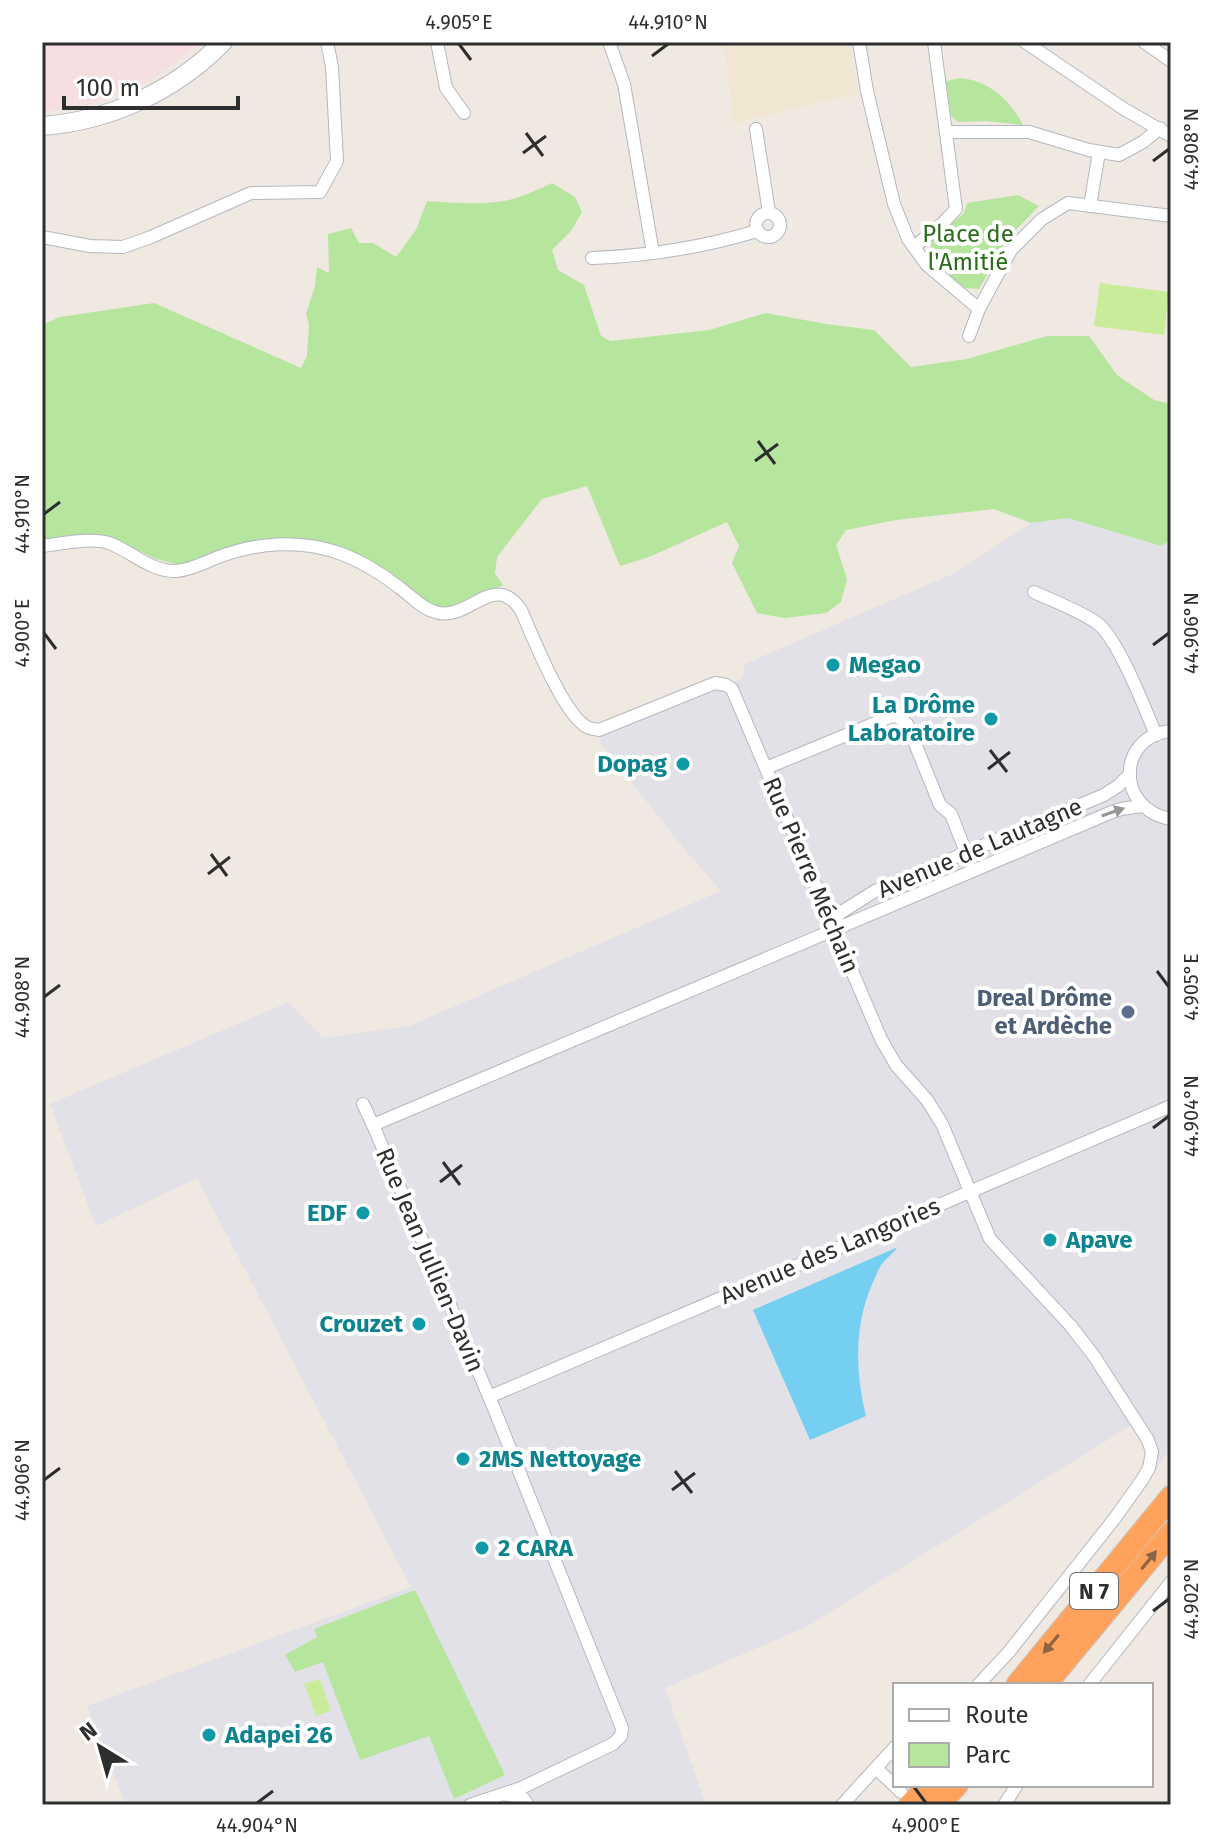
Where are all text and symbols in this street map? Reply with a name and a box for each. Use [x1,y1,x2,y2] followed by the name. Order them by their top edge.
[425,10,493,34] text: 4.905°E
[628,10,708,34] text: 44.910°N
[64,60,238,110] scale bar
[76,74,140,102] text: 100 m
[1179,108,1203,190] text: 44.908°N
[922,220,1014,276] park label: Place de l'Amitié
[10,474,34,554] text: 44.910°N
[1179,592,1203,674] text: 44.906°N
[10,599,34,667] text: 4.900°E
[849,651,921,679] place label: Megao
[824,656,842,674] marker: Megao
[848,691,975,747] place label: La Drôme Laboratoire
[982,710,1000,728] marker: La Drôme Laboratoire
[597,750,668,778] place label: Dopag
[674,755,692,773] marker: Dopag
[757,773,865,977] street label: Rue Pierre Méchain
[874,792,1086,904] street label: Avenue de Lautagne
[1101,806,1125,818] one-way arrow
[1179,953,1203,1021] text: 4.905°E
[10,956,34,1038] text: 44.908°N
[977,984,1112,1040] place label: Dreal Drôme et Ardèche
[1119,1003,1137,1021] marker: Dreal Drôme et Ardèche
[1179,1075,1203,1157] text: 44.904°N
[370,1144,490,1376] street label: Rue Jean Jullien-Davin
[716,1192,944,1310] street label: Avenue des Langories
[307,1199,347,1227] place label: EDF
[354,1204,372,1222] marker: EDF
[1065,1226,1132,1254] place label: Apave
[1041,1231,1059,1249] marker: Apave
[320,1310,404,1338] place label: Crouzet
[410,1315,428,1333] marker: Crouzet
[10,1439,34,1521] text: 44.906°N
[479,1445,641,1473] place label: 2MS Nettoyage
[454,1450,472,1468] marker: 2MS Nettoyage
[498,1534,574,1562] place label: 2 CARA
[473,1539,491,1557] marker: 2 CARA
[1140,1550,1156,1570] one-way arrow
[1179,1558,1203,1640] text: 44.902°N
[1070,1573,1118,1609] road number: N 7
[1043,1634,1060,1654] one-way arrow
[893,1683,1153,1787] legend
[965,1701,1029,1729] text: Route
[60,1707,140,1787] north arrow
[74,1716,102,1747] text: N
[224,1721,333,1749] place label: Adapei 26
[200,1726,218,1744] marker: Adapei 26
[965,1741,1011,1769] text: Parc
[216,1813,298,1837] text: 44.904°N
[892,1813,960,1837] text: 4.900°E

